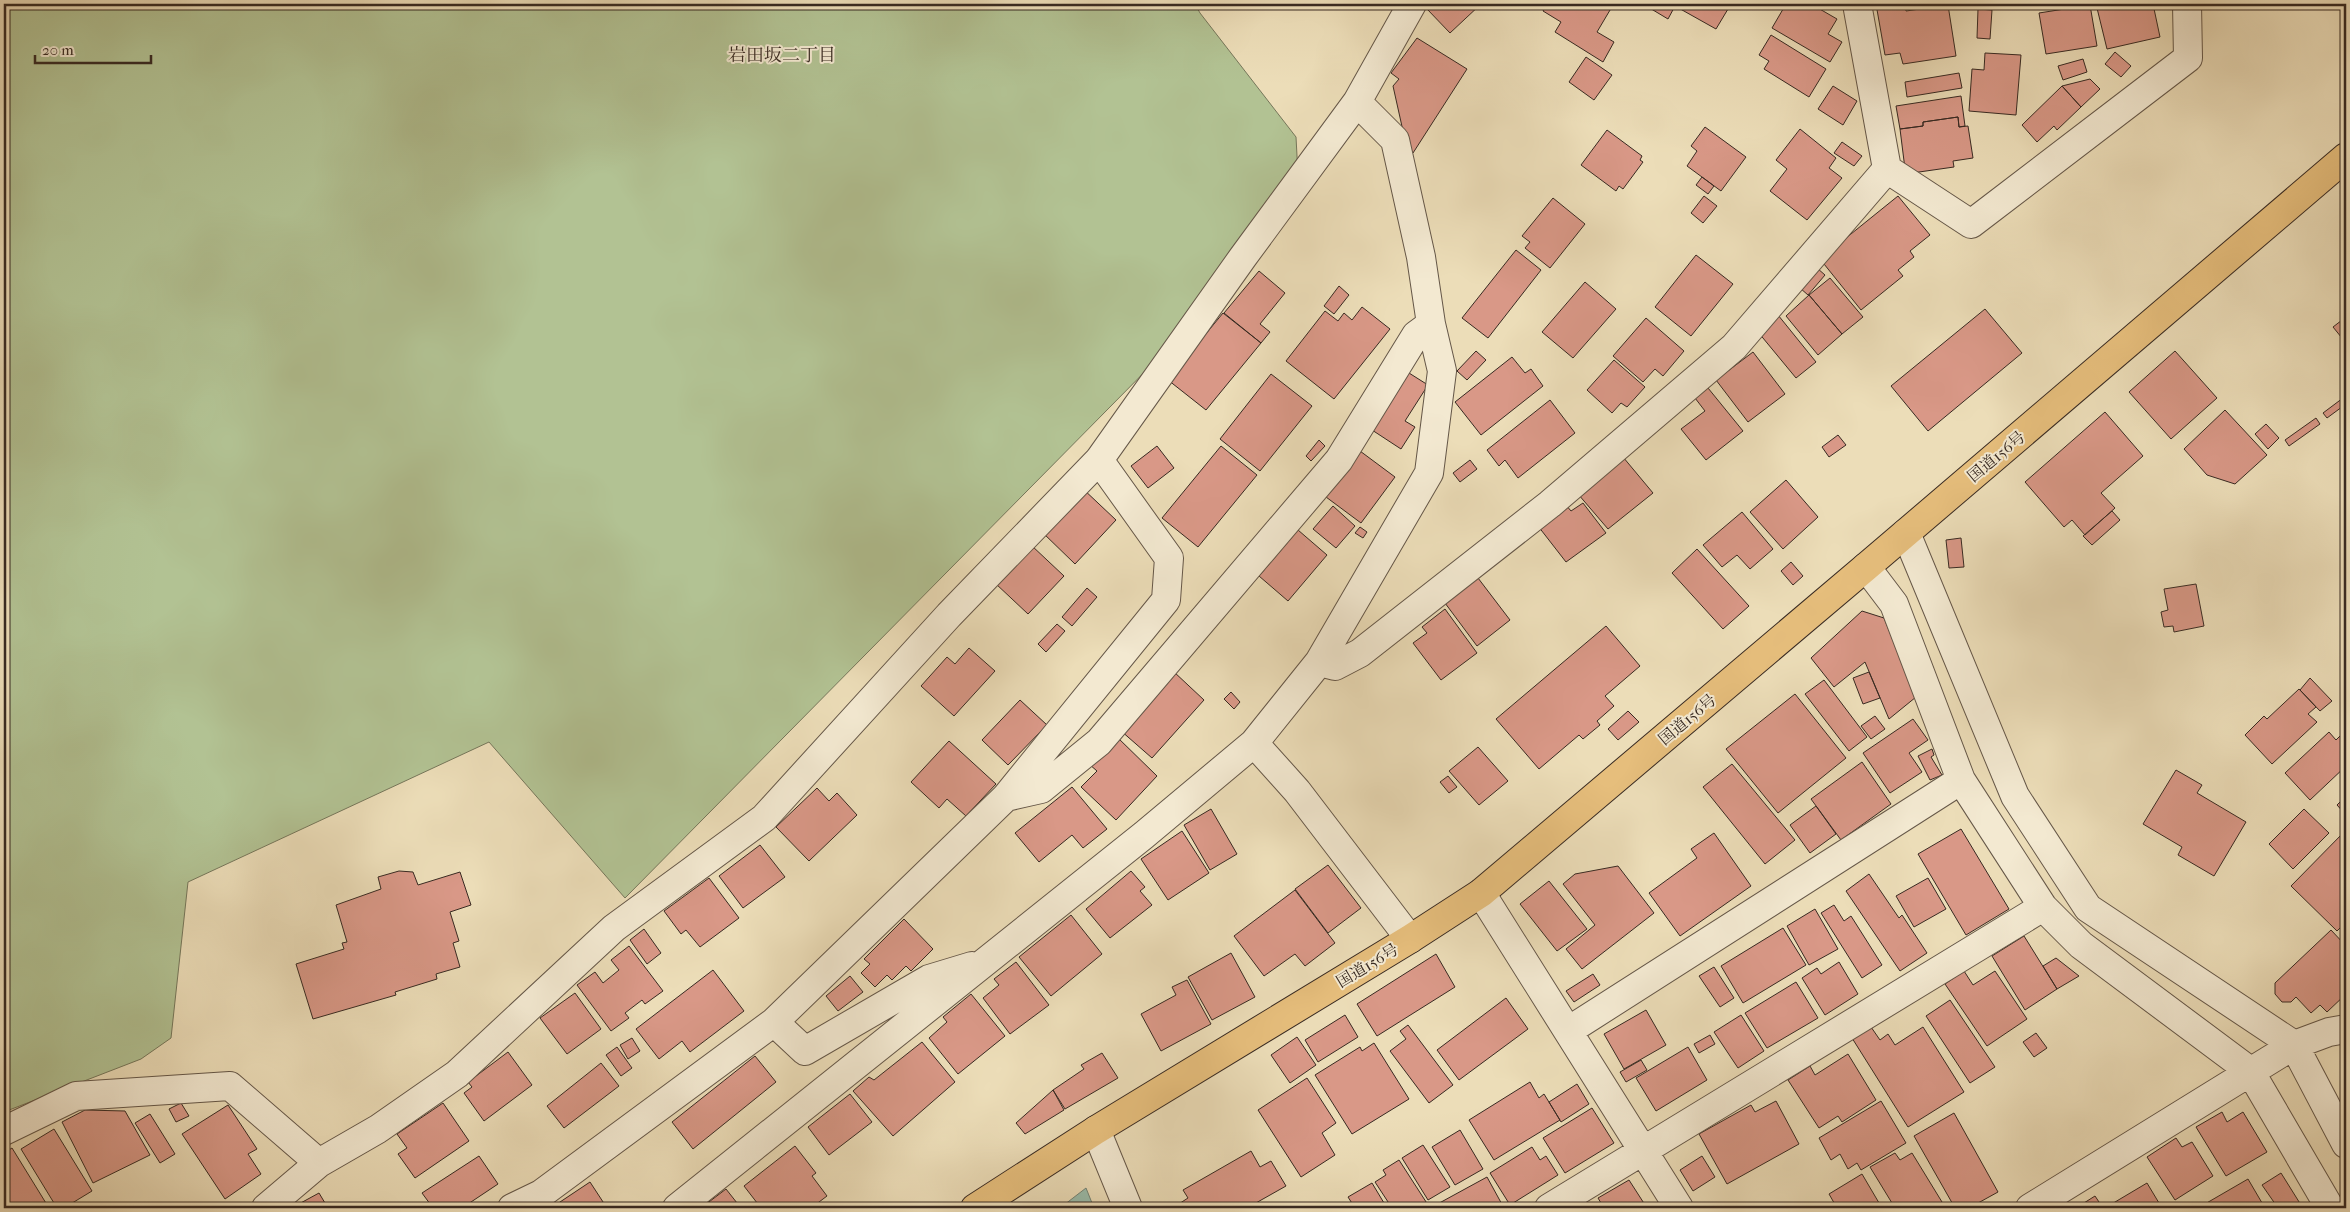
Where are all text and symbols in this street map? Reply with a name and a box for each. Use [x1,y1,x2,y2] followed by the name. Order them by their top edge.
[35,32,151,64] scale bar
[42,41,74,59] text: 20 m
[728,45,836,66] district label: 岩田坂二丁目
[1964,427,2029,486] street label: 国道156号
[1655,690,1720,749] street label: 国道156号
[1333,939,1402,991] street label: 国道156号

